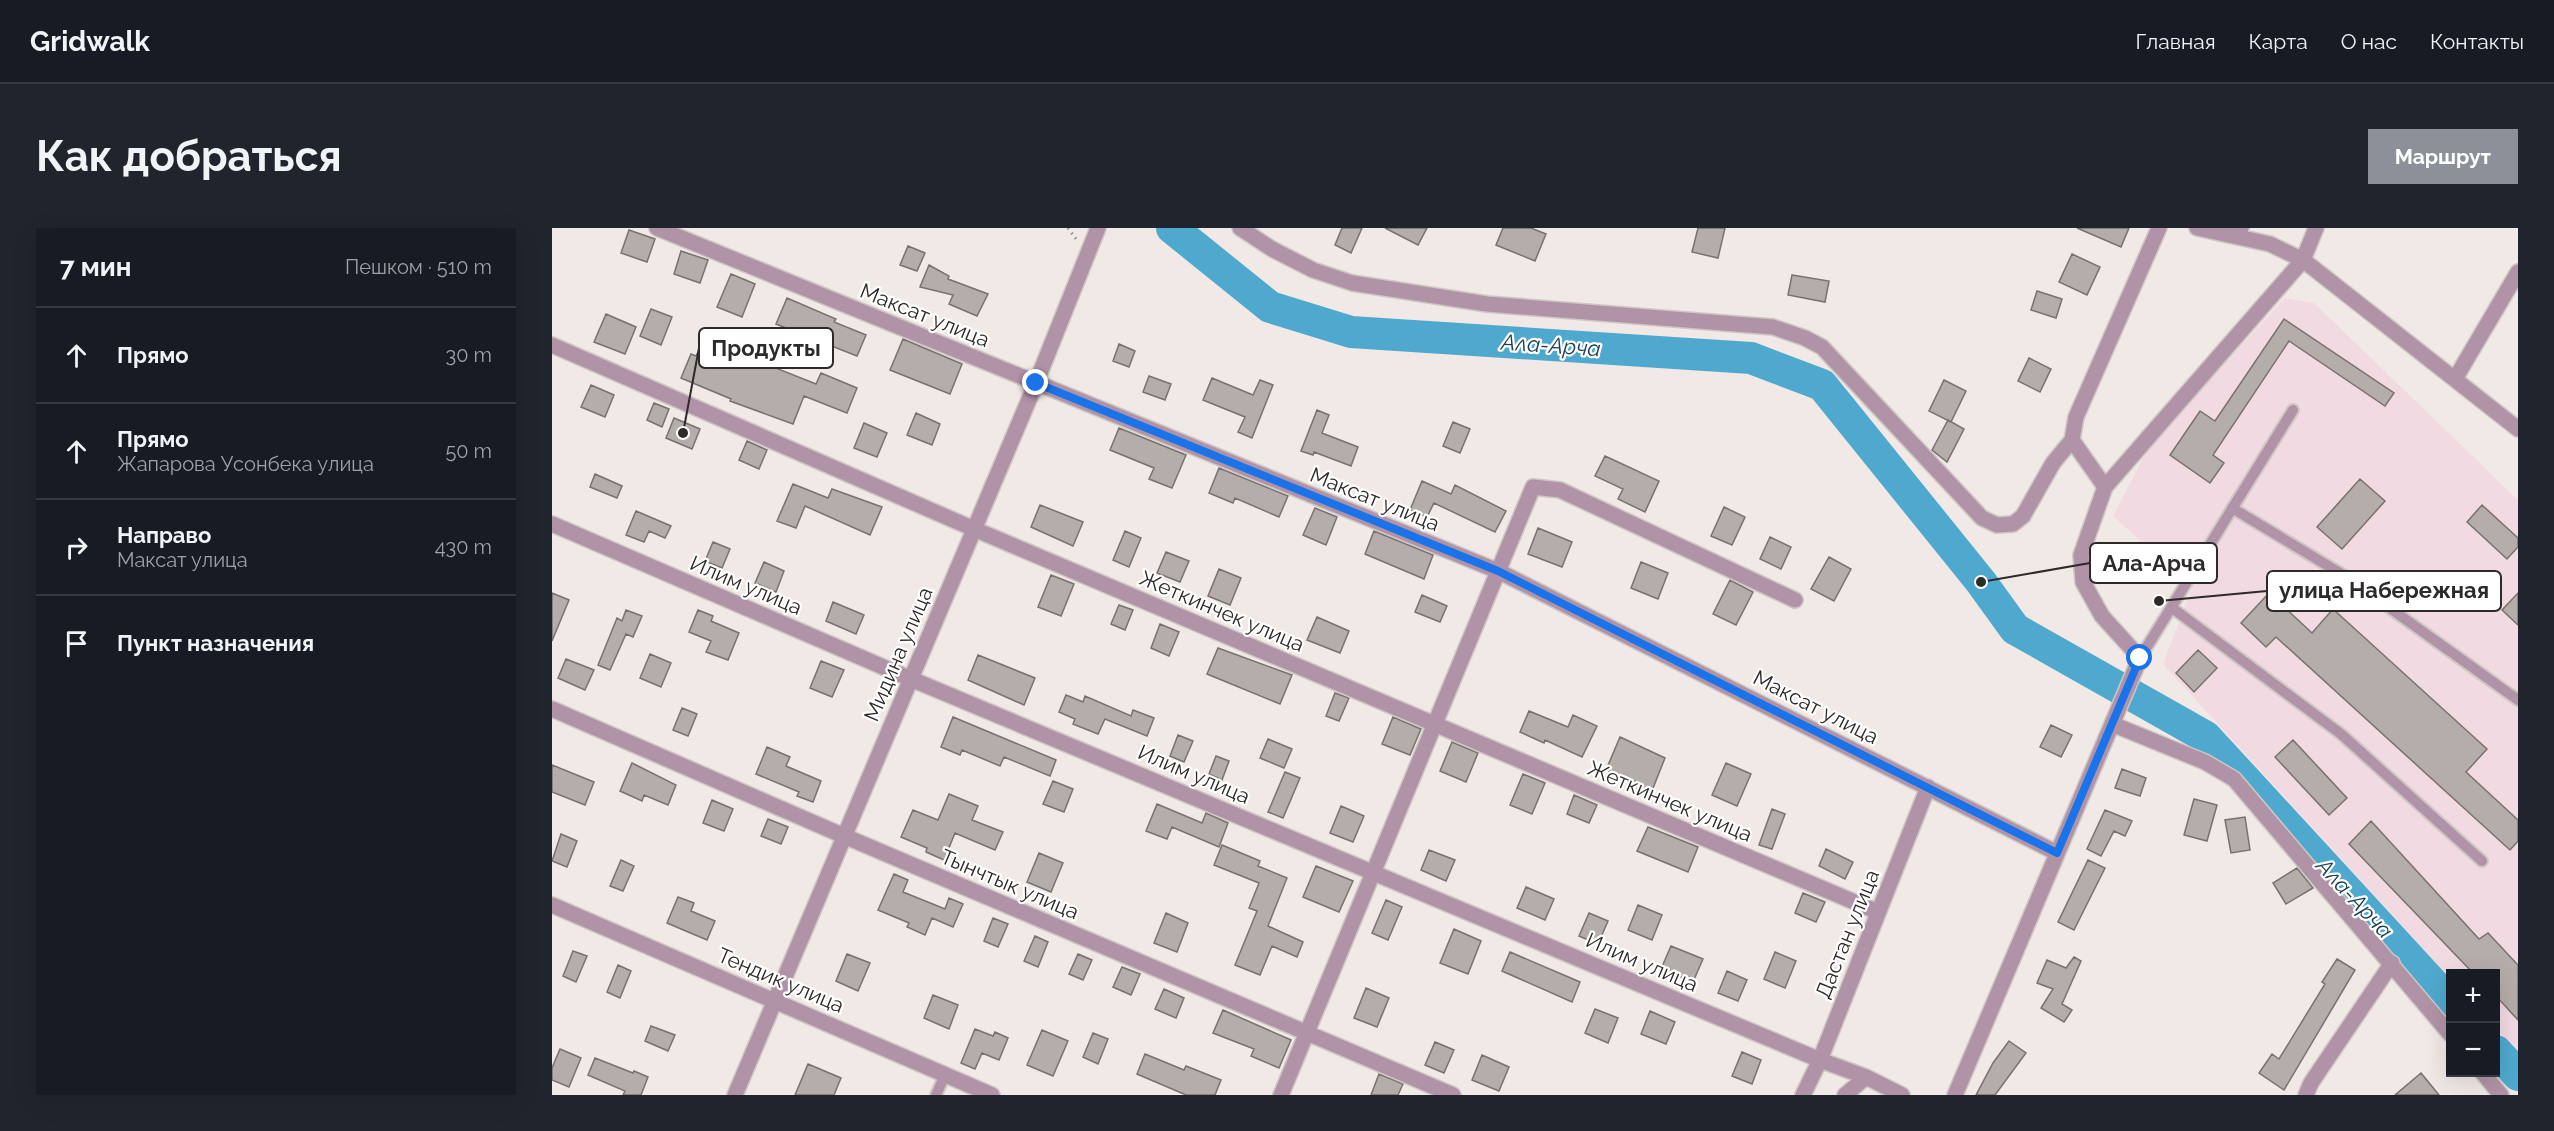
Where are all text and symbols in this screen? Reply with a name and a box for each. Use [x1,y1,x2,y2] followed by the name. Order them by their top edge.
[30,25,150,58] text: Gridwalk
[2136,29,2216,54] text: Главная
[2249,29,2308,54] text: Карта
[2341,29,2397,54] text: О нас
[2430,29,2524,54] text: Контакты
[2368,129,2518,184] button: Маршрут
[36,132,342,181] text: Как добраться
[60,252,131,282] text: 7 мин
[345,255,492,279] text: Пешком · 510 m
[857,278,993,352] street label: Максат улица
[699,328,833,368] callout: Продукты
[1499,328,1602,361] water label: Ала-Арча
[711,335,821,361] text: Продукты
[60,339,93,372] icon: ahead
[117,342,189,368] text: Прямо
[446,343,492,367] text: 30 m
[1022,369,1048,395] route end
[117,426,189,452] text: Прямо
[60,435,93,468] icon: ahead
[445,439,492,463] text: 50 m
[117,452,374,476] text: Жапарова Усонбека улица
[1307,462,1443,536] street label: Максат улица
[117,522,211,548] text: Направо
[60,531,93,564] icon: right
[435,535,492,559] text: 430 m
[2090,543,2217,583] callout: Ала-Арча
[117,548,248,572] text: Максат улица
[686,550,806,620] street label: Илим улица
[2102,550,2206,576] text: Ала-Арча
[1136,565,1308,657] street label: Жеткинчек улица
[2267,571,2501,611] callout: улица Набережная
[2279,577,2489,603] text: улица Набережная
[858,583,938,725] street label: Мидина улица
[60,627,93,660] icon: arrive
[117,630,314,656] text: Пункт назначения
[2126,644,2152,670] route start
[1749,665,1883,749] street label: Максат улица
[1134,739,1254,809] street label: Илим улица
[1584,755,1756,847] street label: Жеткинчек улица
[937,844,1083,924] street label: Тынчтык улица
[2311,852,2399,943] water label: Ала-Арча
[1810,866,1884,1002] street label: Дастан улица
[1582,927,1702,997] street label: Илим улица
[714,942,848,1018] street label: Тендик улица
[2446,969,2500,1077] map controls
[2446,969,2500,1023] button: +
[2446,1023,2500,1077] button: −

